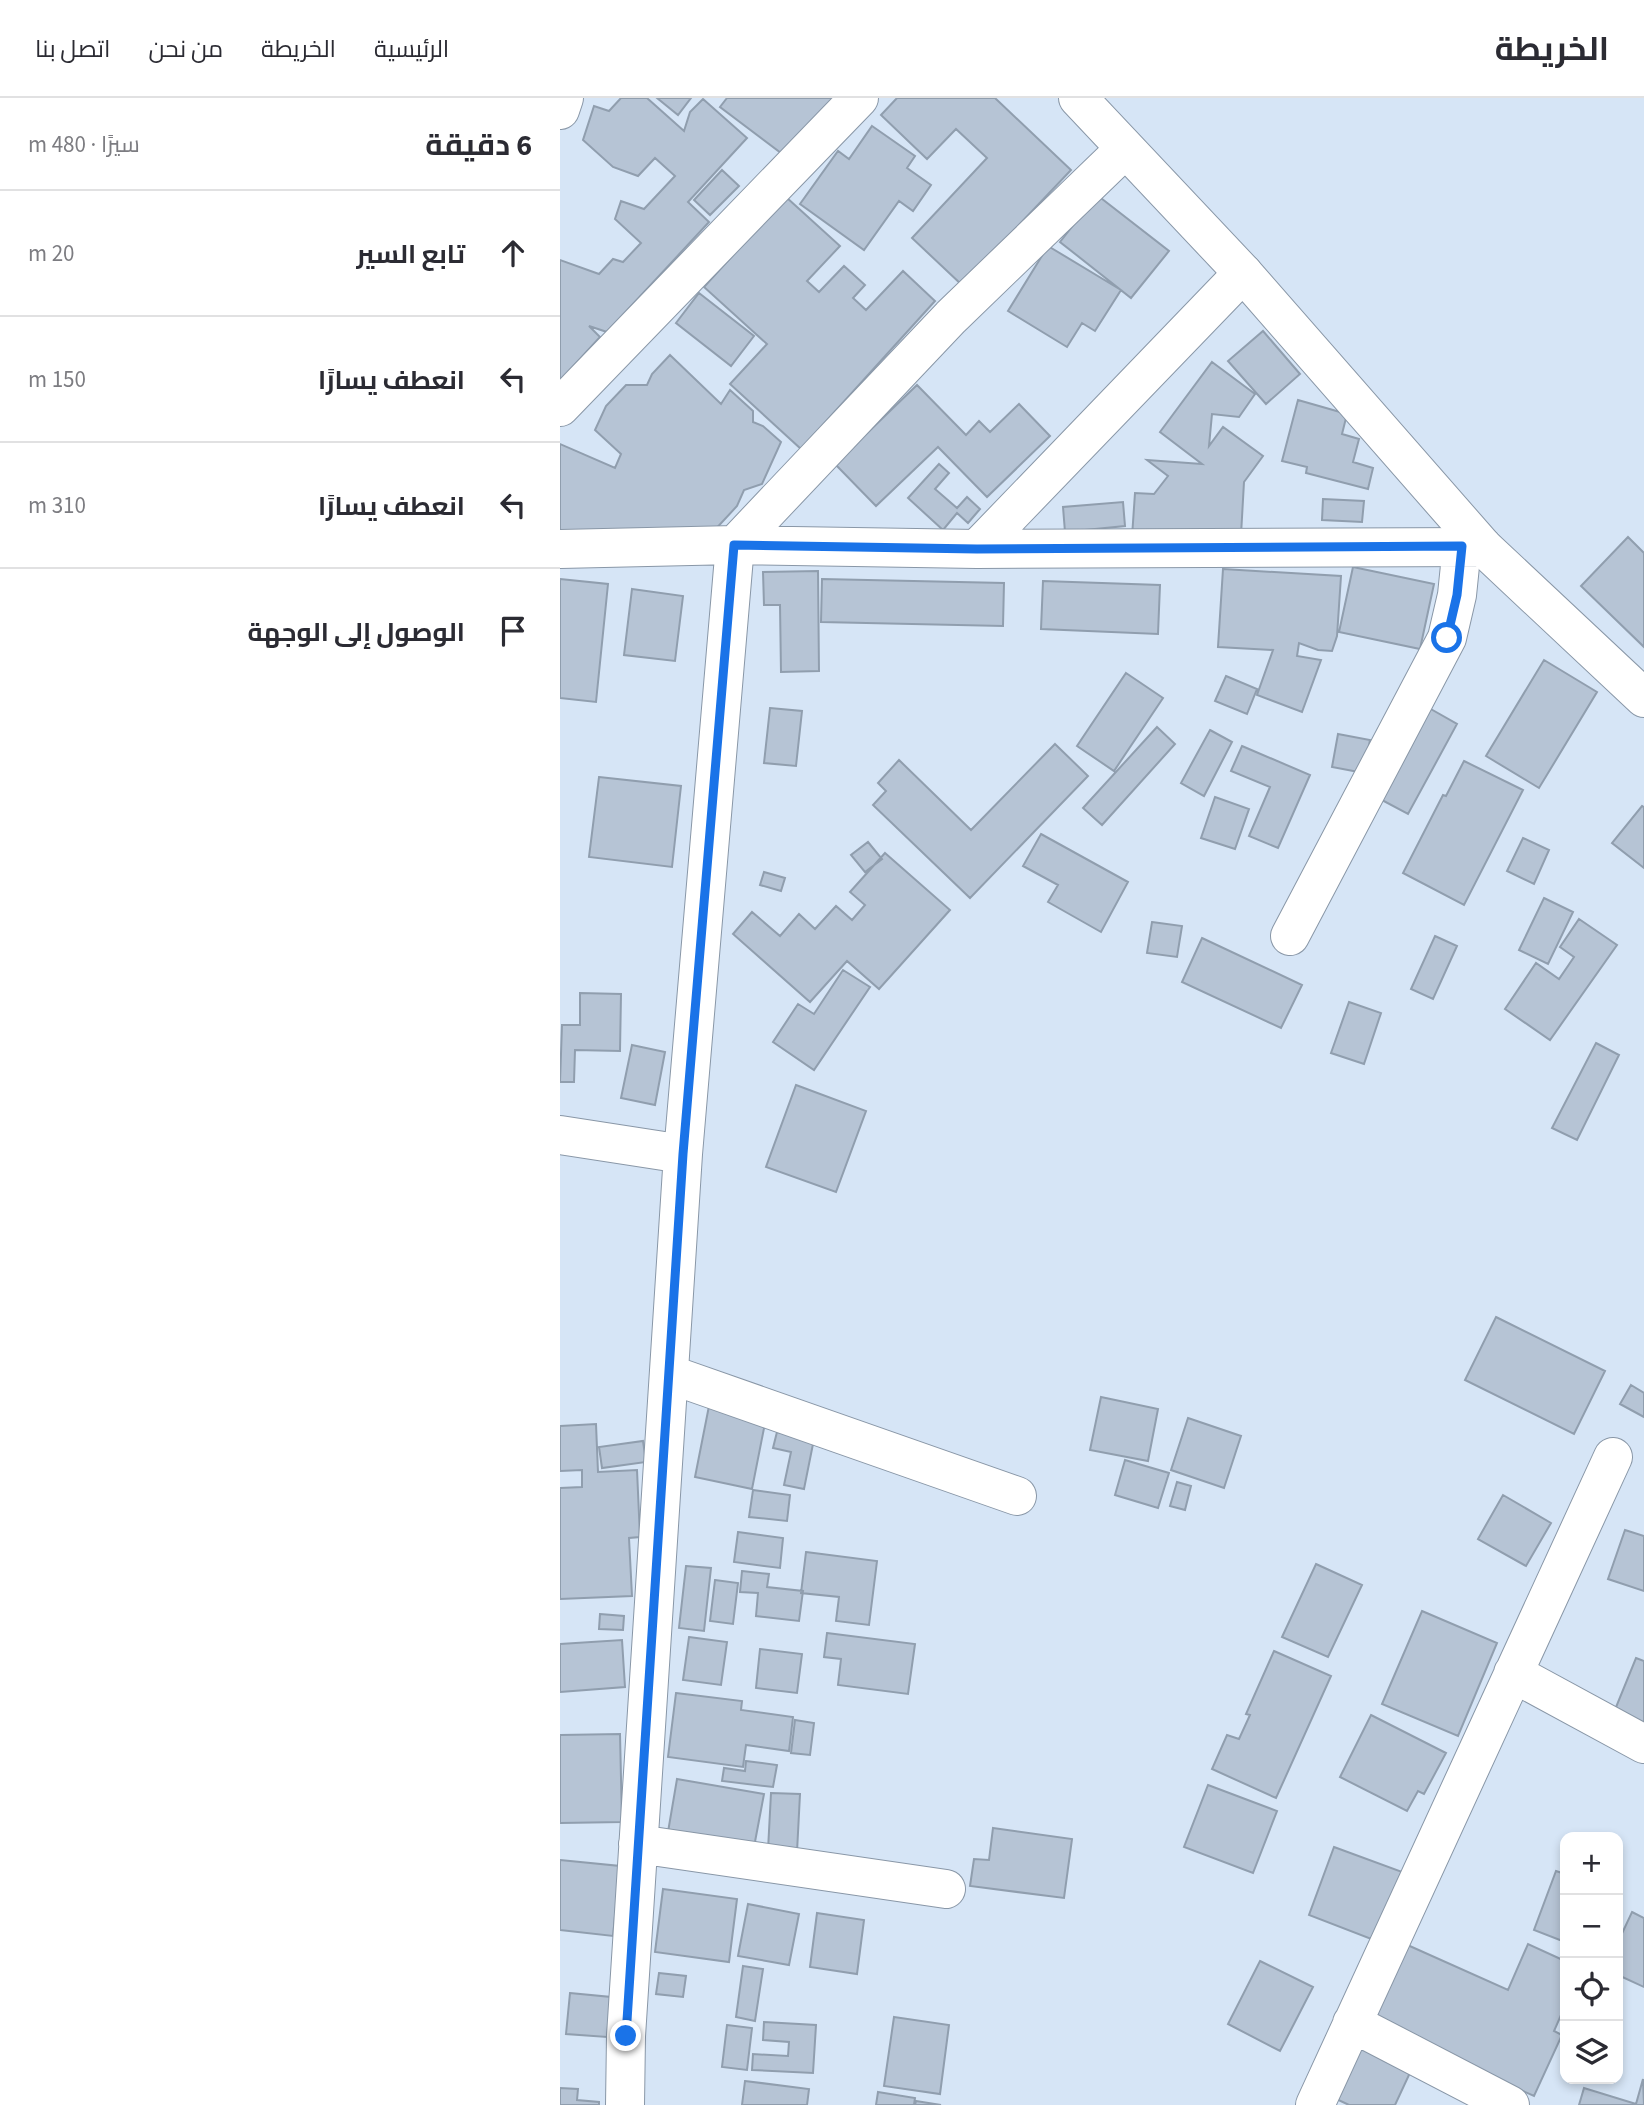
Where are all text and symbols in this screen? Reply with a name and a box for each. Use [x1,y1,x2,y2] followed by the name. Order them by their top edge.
[1495,26,1609,73] text: الخريطة
[35,32,110,67] text: اتصل بنا
[148,32,223,67] text: من نحن
[261,32,336,67] text: الخريطة
[374,32,449,67] text: الرئيسية
[425,124,532,167] text: 6 دقيقة
[28,128,140,161] text: سيرًا · 480 m
[494,234,532,272] icon: ahead
[356,236,465,273] text: تابع السير
[28,237,75,270] text: 20 m
[494,360,532,398] icon: left
[318,362,465,399] text: انعطف يسارًا
[28,363,86,396] text: 150 m
[494,486,532,524] icon: left
[318,488,465,525] text: انعطف يسارًا
[28,489,86,522] text: 310 m
[494,612,532,650] icon: arrive
[247,614,465,651] text: الوصول إلى الوجهة
[1431,622,1462,653] route start
[1560,1832,1623,2084] map controls
[1560,1832,1623,1895] button: +
[1560,1895,1623,1958] button: −
[1560,1958,1623,2021] button: locate
[610,2020,641,2051] route end
[1560,2021,1623,2084] button: layers

